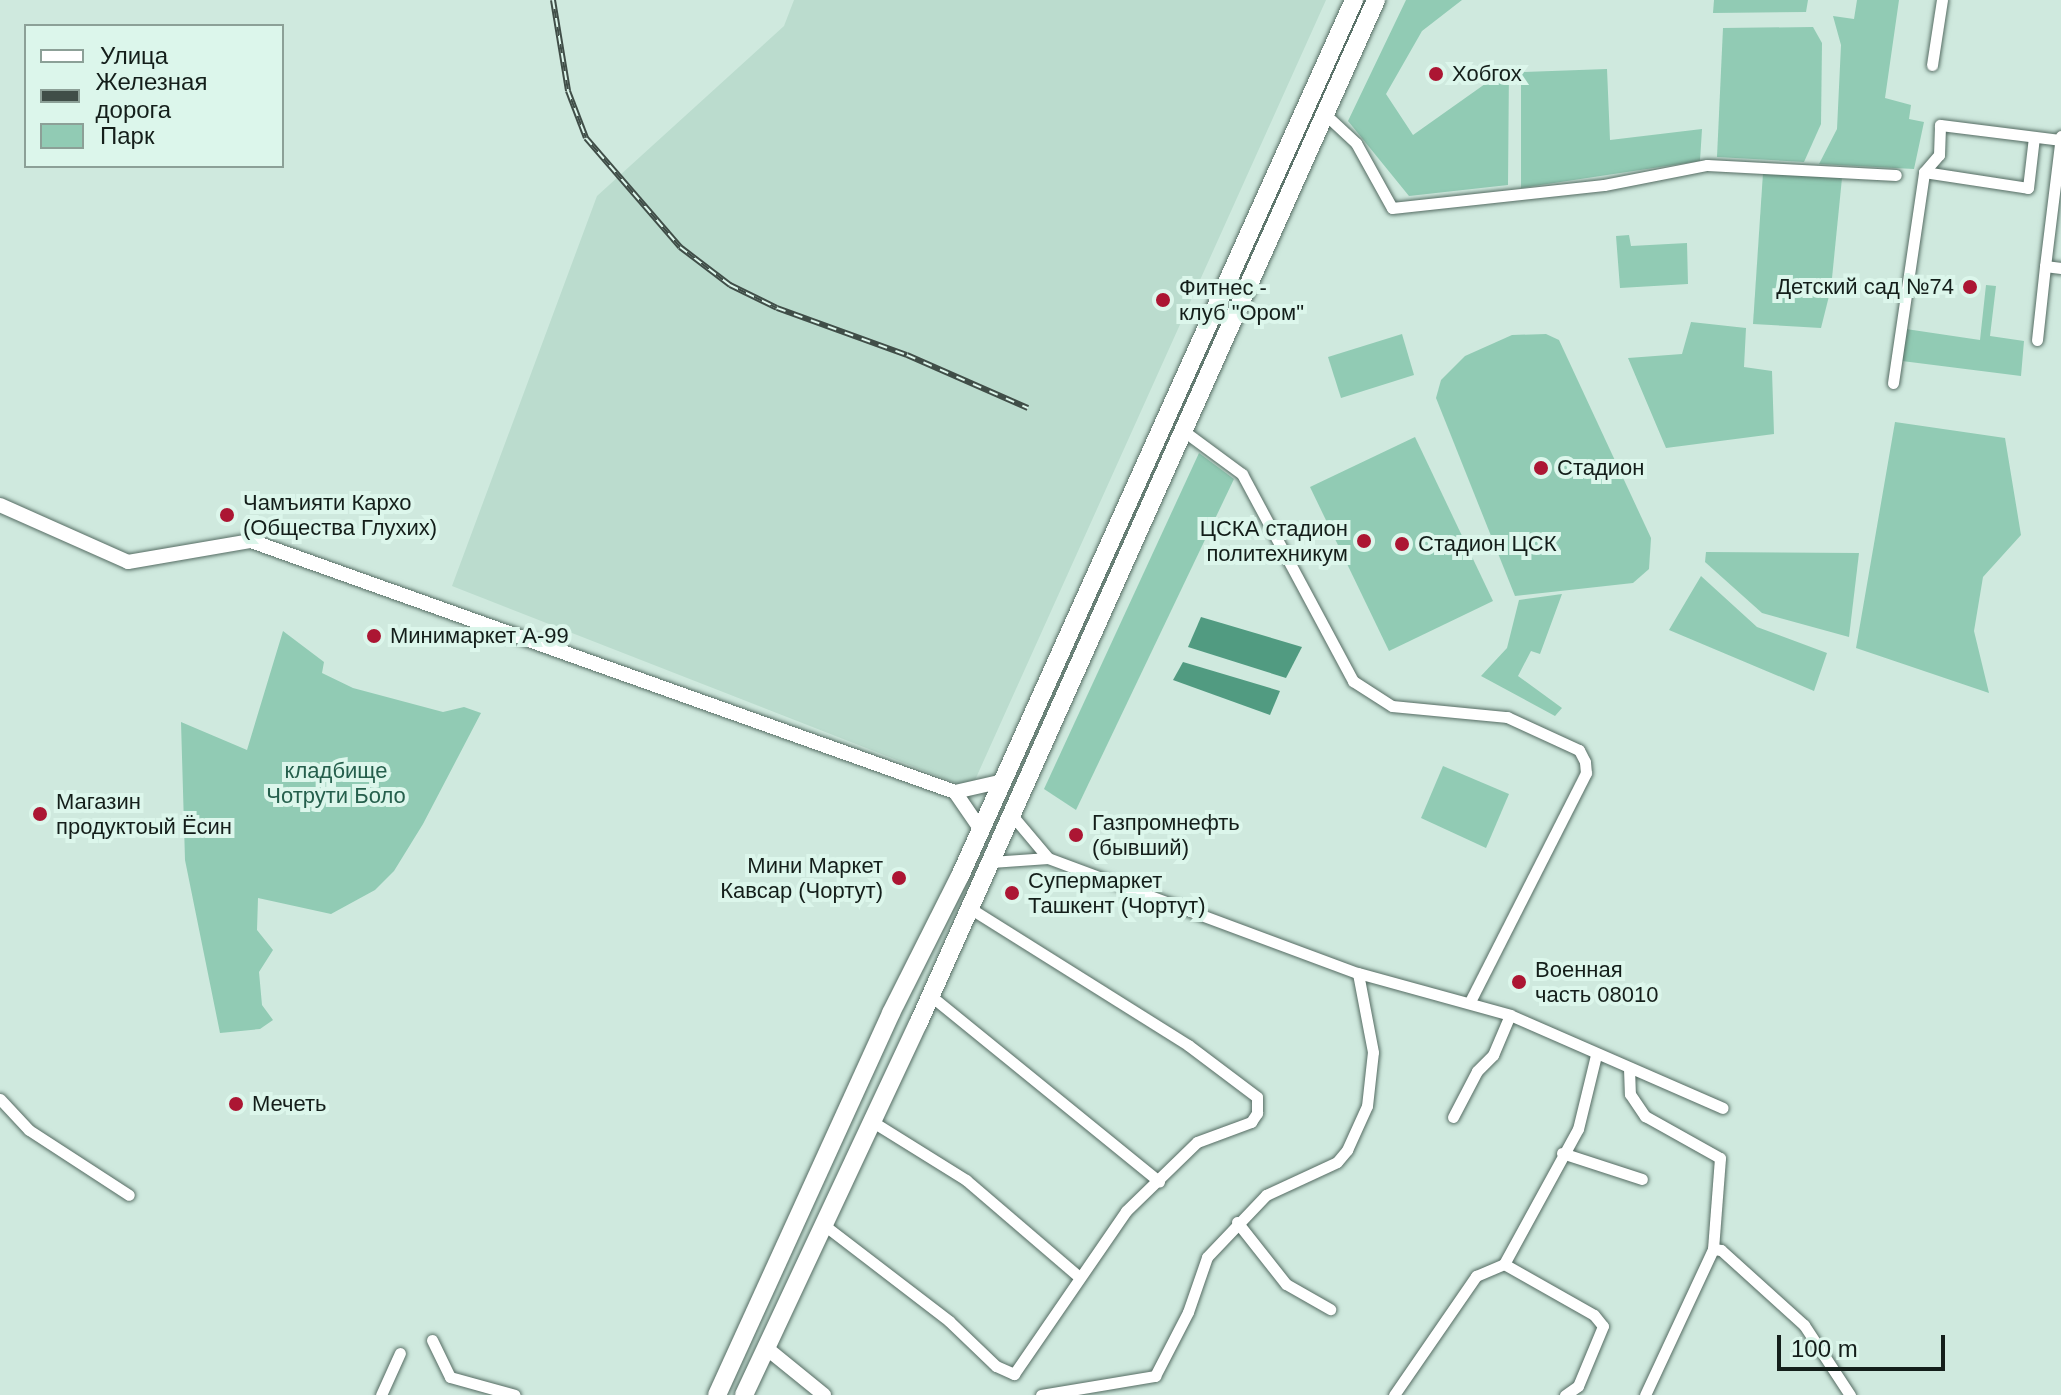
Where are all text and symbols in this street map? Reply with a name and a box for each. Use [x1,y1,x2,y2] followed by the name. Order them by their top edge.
[24,24,284,168] legend
[100,42,168,69] text: Улица
[1452,61,1522,87] place label: Хобгох
[1427,65,1445,83] marker: Хобгох
[96,68,207,123] text: Железная дорога
[100,122,154,149] text: Парк
[1179,274,1304,326] place label: Фитнес - клуб "Ором"
[1776,274,1954,300] place label: Детский сад №74
[1961,278,1979,296] marker: Детский сад №74
[1154,291,1172,309] marker: Фитнес - клуб "Ором"
[1557,455,1644,481] place label: Стадион
[1532,459,1550,477] marker: Стадион
[243,489,437,540] place label: Чамъияти Кархо (Общества Глухих)
[218,506,236,524] marker: Чамъияти Кархо (Общества Глухих)
[1200,515,1348,566] place label: ЦСКА стадион политехникум
[1418,531,1557,557] place label: Стадион ЦСК
[1355,532,1373,550] marker: ЦСКА стадион политехникум
[1393,535,1411,553] marker: Стадион ЦСК
[390,623,569,649] place label: Минимаркет А-99
[365,627,383,645] marker: Минимаркет А-99
[266,757,406,808] park label: кладбище Чотрути Боло
[56,788,232,840] place label: Магазин продуктоый Ёсин
[31,805,49,823] marker: Магазин продуктоый Ёсин
[1092,809,1240,860] place label: Газпромнефть (бывший)
[1067,826,1085,844] marker: Газпромнефть (бывший)
[720,852,883,904] place label: Мини Маркет Кавсар (Чортут)
[1028,867,1205,918] place label: Супермаркет Ташкент (Чортут)
[890,869,908,887] marker: Мини Маркет Кавсар (Чортут)
[1003,884,1021,902] marker: Супермаркет Ташкент (Чортут)
[1535,956,1659,1008] place label: Военная часть 08010
[1510,973,1528,991] marker: Военная часть 08010
[252,1091,327,1117] place label: Мечеть
[227,1095,245,1113] marker: Мечеть
[1781,1319,1949,1369] scale bar
[1791,1335,1858,1362] text: 100 m

